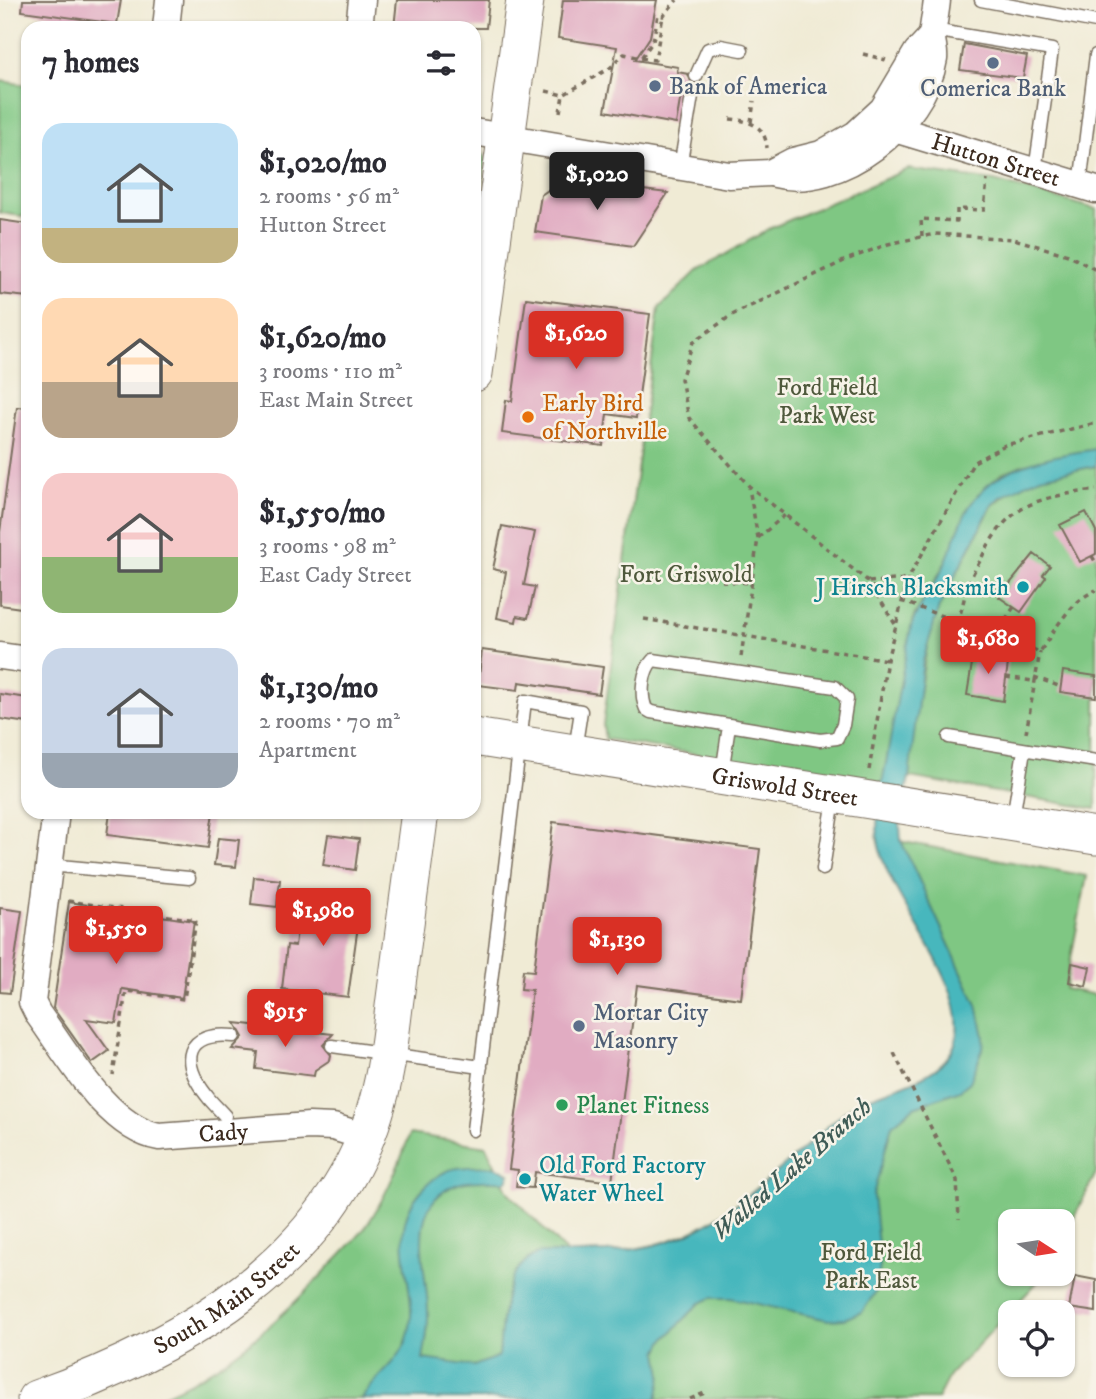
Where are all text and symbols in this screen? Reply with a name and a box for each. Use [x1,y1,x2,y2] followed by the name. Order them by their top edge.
[422,44,460,82] icon: filters
[42,45,139,82] text: 7 homes
[985,55,1001,71] marker: Comerica Bank
[669,72,828,102] place label: Bank of America
[920,74,1066,104] place label: Comerica Bank
[647,78,663,94] marker: Bank of America
[928,127,1064,194] street label: Hutton Street
[259,145,387,182] text: $1,020/mo
[98,151,182,235] icon: home
[540,152,654,212] pin: $1,020
[565,160,629,189] text: $1,020
[259,182,399,211] text: 2 rooms · 56 m²
[259,211,386,240] text: Hutton Street
[519,312,633,371] pin: $1,620
[545,319,607,348] text: $1,620
[259,320,386,357] text: $1,620/mo
[98,326,182,410] icon: home
[259,357,402,386] text: 3 rooms · 110 m²
[776,373,878,431] park label: Ford Field Park West
[259,386,413,415] text: East Main Street
[542,389,667,447] place label: Early Bird of Northville
[520,409,536,425] marker: Early Bird of Northville
[259,495,385,532] text: $1,550/mo
[98,501,182,585] icon: home
[259,532,396,561] text: 3 rooms · 98 m²
[619,560,753,590] park label: Fort Griswold
[259,561,412,590] text: East Cady Street
[814,573,1009,603] place label: J Hirsch Blacksmith
[1015,579,1031,595] marker: J Hirsch Blacksmith
[931,616,1045,676] pin: $1,680
[956,624,1020,653] text: $1,680
[259,670,378,707] text: $1,130/mo
[98,676,182,760] icon: home
[259,707,400,736] text: 2 rooms · 70 m²
[259,736,357,765] text: Apartment
[710,761,861,814] street label: Griswold Street
[266,888,380,948] pin: $1,980
[292,896,354,925] text: $1,980
[59,906,173,966] pin: $1,550
[85,914,147,943] text: $1,550
[560,918,674,977] pin: $1,130
[589,925,645,954] text: $1,130
[244,990,326,1049] pin: $915
[263,997,307,1026] text: $915
[593,998,709,1056] place label: Mortar City Masonry
[571,1018,587,1034] marker: Mortar City Masonry
[705,1090,879,1248] water label: Walled Lake Branch
[576,1091,709,1121] place label: Planet Fitness
[554,1097,570,1113] marker: Planet Fitness
[198,1116,250,1150] street label: Cady
[538,1151,706,1209] place label: Old Ford Factory Water Wheel
[517,1171,533,1187] marker: Old Ford Factory Water Wheel
[998,1209,1074,1286] north arrow
[998,1209,1075,1377] map controls
[149,1236,307,1362] street label: South Main Street
[820,1238,922,1296] park label: Ford Field Park East
[998,1300,1075,1377] button: locate

